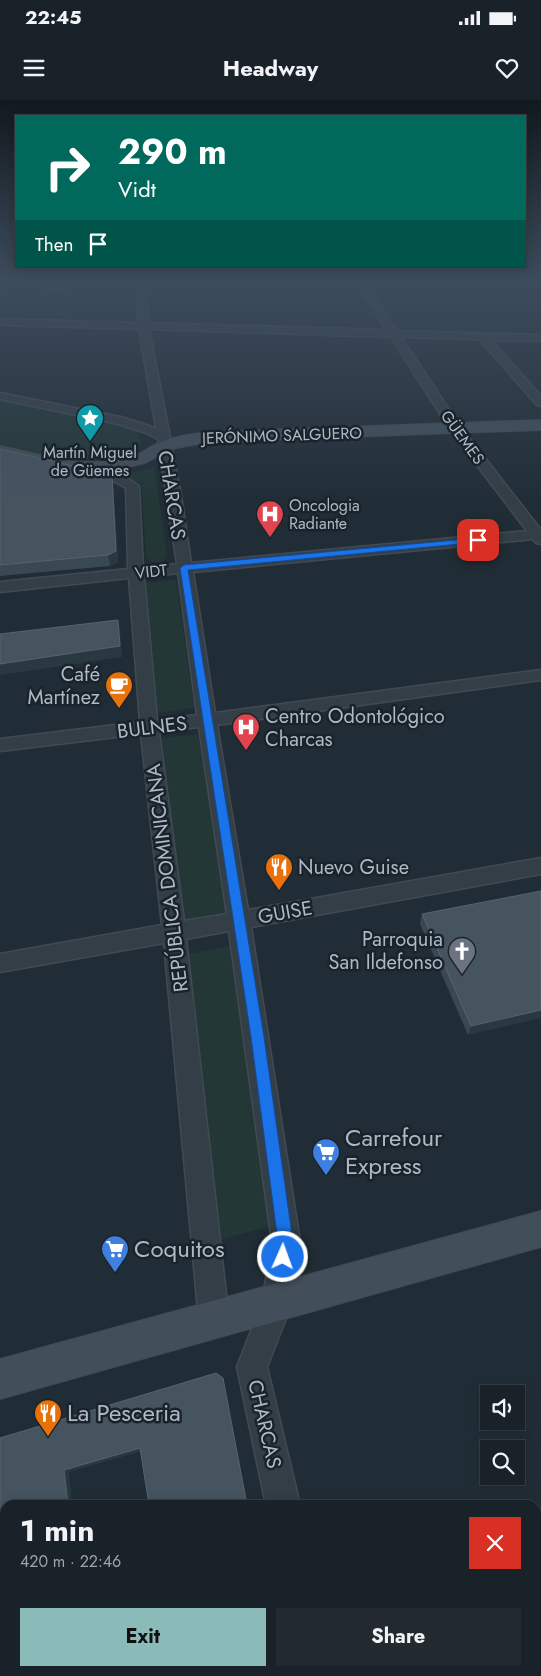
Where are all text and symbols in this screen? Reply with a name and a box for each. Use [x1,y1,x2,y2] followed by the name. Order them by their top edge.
[25,4,82,31] text: 22:45
[223,52,318,84] text: Headway
[20,54,48,82] icon: menu
[493,54,521,82] icon: heart
[118,127,227,177] text: 290 m
[35,135,100,200] icon: right
[118,173,156,205] text: Vidt
[84,230,112,258] icon: arrive
[35,231,74,258] text: Then
[75,403,105,442] place icon: Martín Miguel de Güemes
[435,406,490,469] street label: GÜEMES
[200,421,362,450] street label: JERÓNIMO SALGUERO
[43,441,137,482] place label: Martín Miguel de Güemes
[150,448,193,542] street label: CHARCAS
[289,494,360,535] place label: Oncologia Radiante
[255,499,285,538] hospital icon: Oncologia Radiante
[457,519,499,561] pin
[464,526,492,554] icon: arrive
[134,558,169,585] street label: VIDT
[28,660,100,712] place label: Café Martínez
[104,670,134,709] cafe icon: Café Martínez
[265,702,445,754] place label: Centro Odontológico Charcas
[115,709,189,746] street label: BULNES
[231,712,261,751] hospital icon: Centro Odontológico Charcas
[139,761,196,994] street label: REPÚBLICA DOMINICANA
[264,852,294,891] restaurant icon: Nuevo Guise
[298,853,409,882] place label: Nuevo Guise
[256,893,315,932] street label: GUISE
[329,925,443,977] place label: Parroquia San Ildefonso
[447,936,477,975] church icon: Parroquia San Ildefonso
[345,1120,443,1183] place label: Carrefour Express
[311,1137,341,1176] supermarket icon: Carrefour Express
[256,1230,308,1282] position arrow
[134,1231,225,1266] place label: Coquitos
[100,1234,130,1273] supermarket icon: Coquitos
[240,1377,289,1471] street label: CHARCAS
[480,1385,525,1485] map controls
[480,1385,525,1430] button: sound
[67,1395,181,1430] place label: La Pesceria
[33,1398,63,1437] restaurant icon: La Pesceria
[480,1440,525,1485] button: search
[20,1509,94,1552] text: 1 min
[469,1517,521,1569] button: close
[20,1550,121,1573] text: 420 m · 22:46
[20,1608,266,1666] button: Exit
[276,1608,521,1666] button: Share

